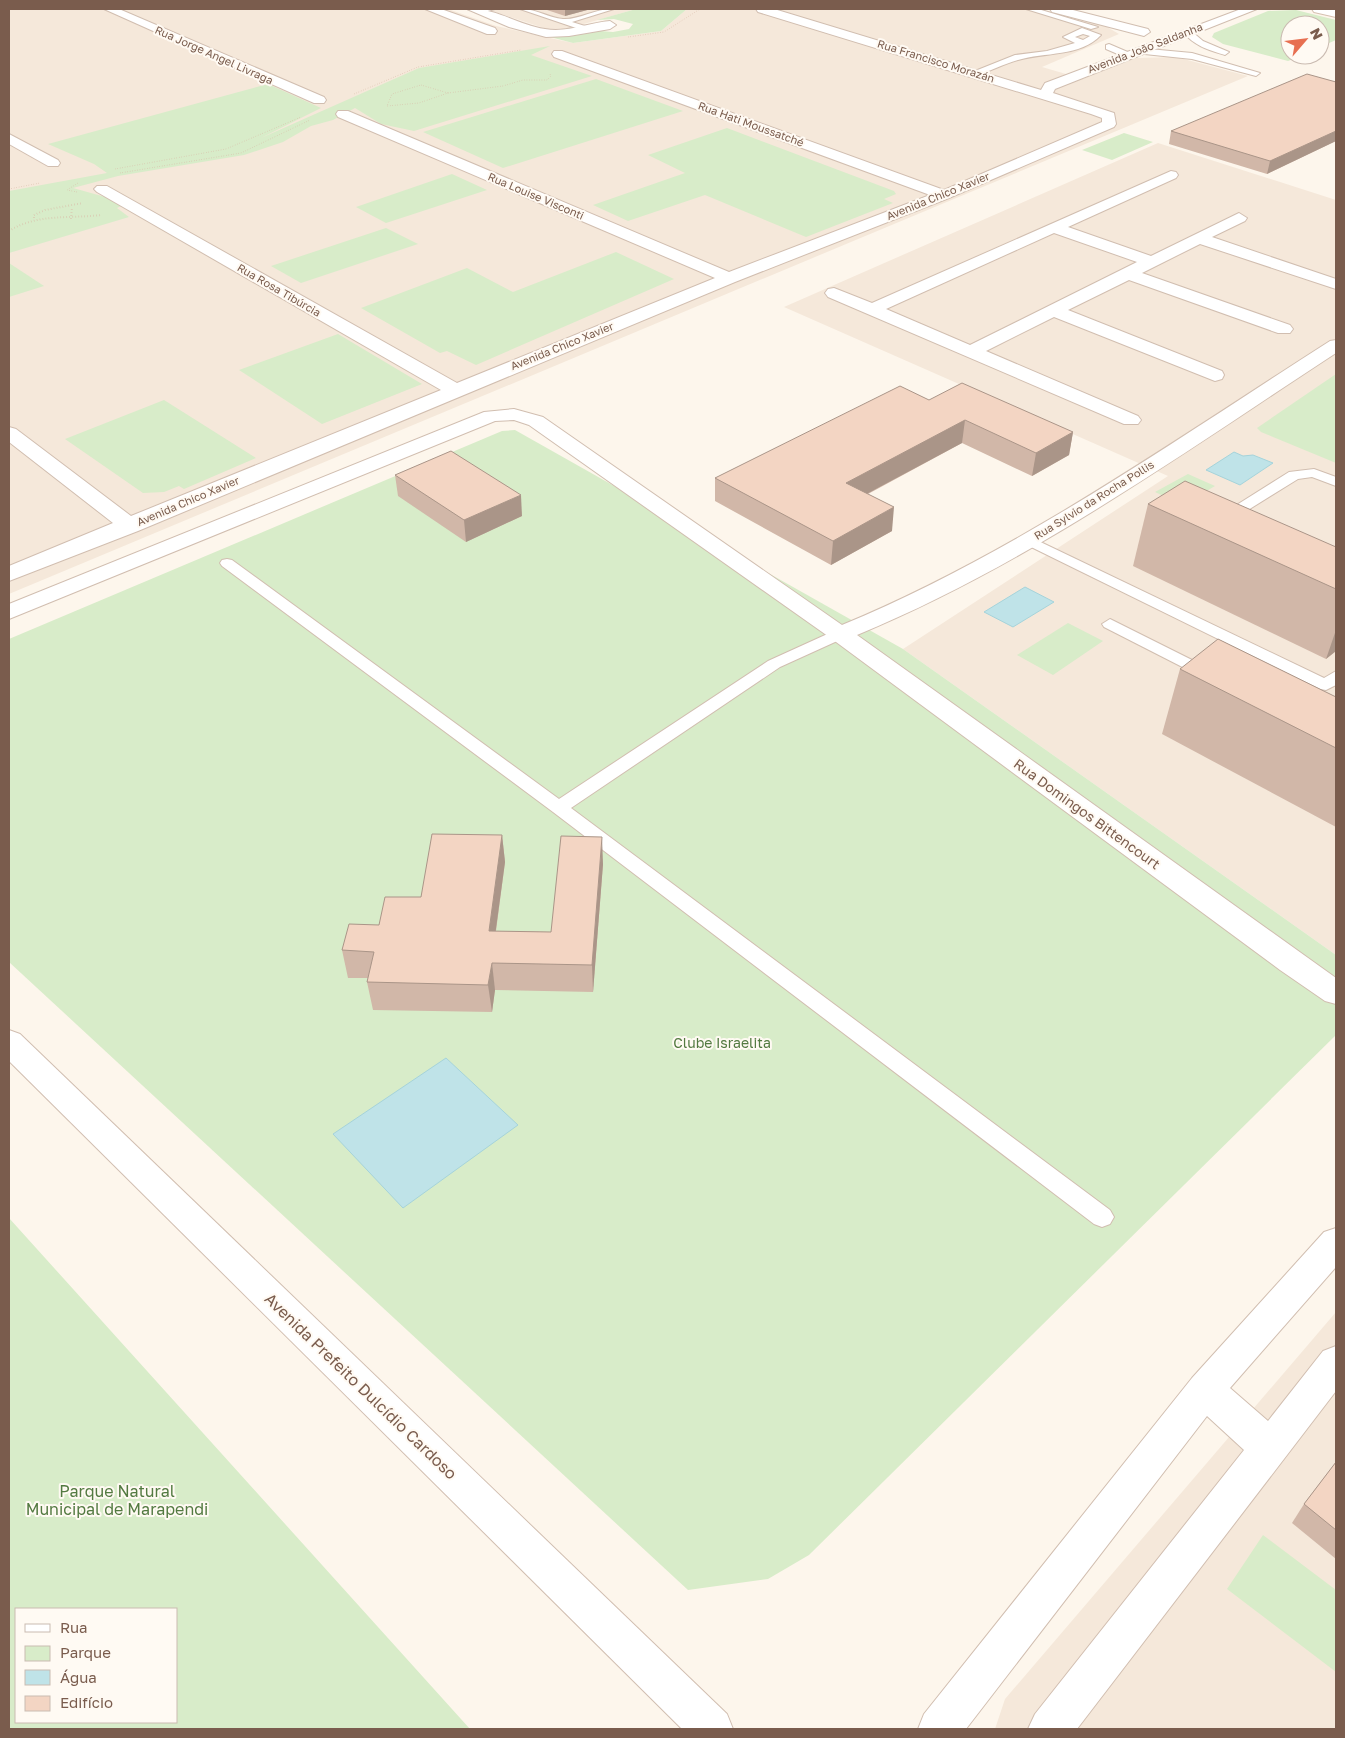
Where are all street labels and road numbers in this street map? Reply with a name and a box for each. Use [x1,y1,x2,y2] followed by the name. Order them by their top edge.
[1085,20,1204,75] street label: Avenida João Saldanha
[153,23,275,87] street label: Rua Jorge Angel Livraga
[876,37,996,85] street label: Rua Francisco Morazán
[697,98,806,149] street label: Rua Hati Moussatché
[486,169,586,222] street label: Rua Louise Visconti
[884,169,992,222] street label: Avenida Chico Xavier
[235,260,323,319] street label: Rua Rosa Tibúrcia
[508,319,616,372] street label: Avenida Chico Xavier
[1031,457,1156,542] street label: Rua Sylvio da Rocha Pollis
[135,473,242,528] street label: Avenida Chico Xavier
[1011,755,1164,872] street label: Rua Domingos Bittencourt
[261,1289,461,1483] street label: Avenida Prefeito Dulcídio Cardoso

